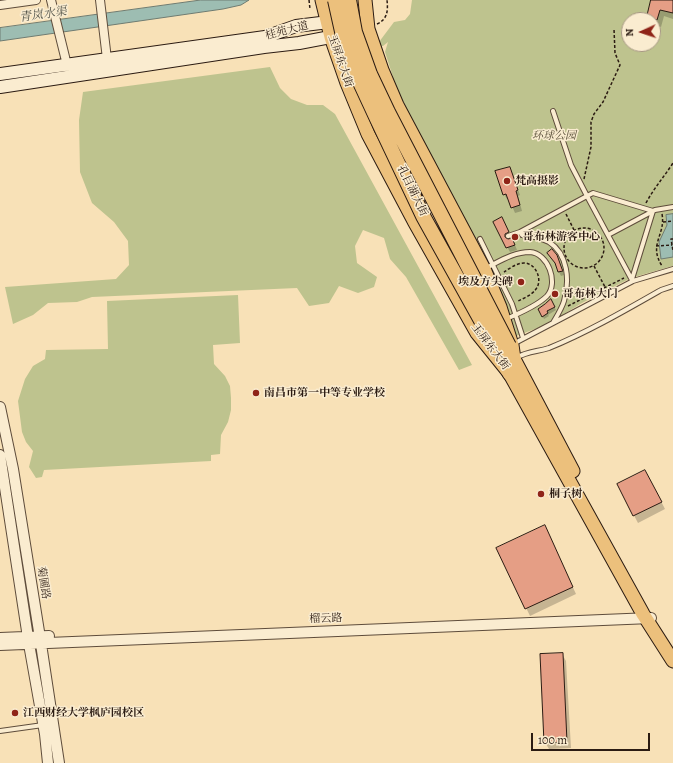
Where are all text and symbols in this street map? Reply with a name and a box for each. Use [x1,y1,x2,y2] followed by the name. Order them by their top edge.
[18,5,68,25] water label: 青岚水渠
[621,12,661,52] north arrow
[264,19,310,43] street label: 桂苑大道
[622,28,637,37] text: N
[325,33,355,89] street label: 玉屏东大街
[532,129,576,143] park label: 环球公园
[394,163,430,219] street label: 孔目湖大街
[515,174,559,188] place label: 梵高摄影
[502,176,512,186] marker: 梵高摄影
[523,230,600,244] place label: 哥布林游客中心
[510,232,520,242] marker: 哥布林游客中心
[458,275,513,289] place label: 埃及方尖碑
[516,277,526,287] marker: 埃及方尖碑
[563,287,618,301] place label: 哥布林大门
[550,289,560,299] marker: 哥布林大门
[468,321,512,373] street label: 玉屏东大街
[264,386,385,400] place label: 南昌市第一中等专业学校
[251,388,261,398] marker: 南昌市第一中等专业学校
[549,487,582,501] place label: 桐子树
[536,489,546,499] marker: 桐子树
[34,566,52,600] street label: 菊圃路
[309,612,343,626] street label: 榴云路
[23,706,144,720] place label: 江西财经大学枫庐园校区
[10,708,20,718] marker: 江西财经大学枫庐园校区
[533,725,652,751] scale bar
[538,732,567,748] text: 100 m

